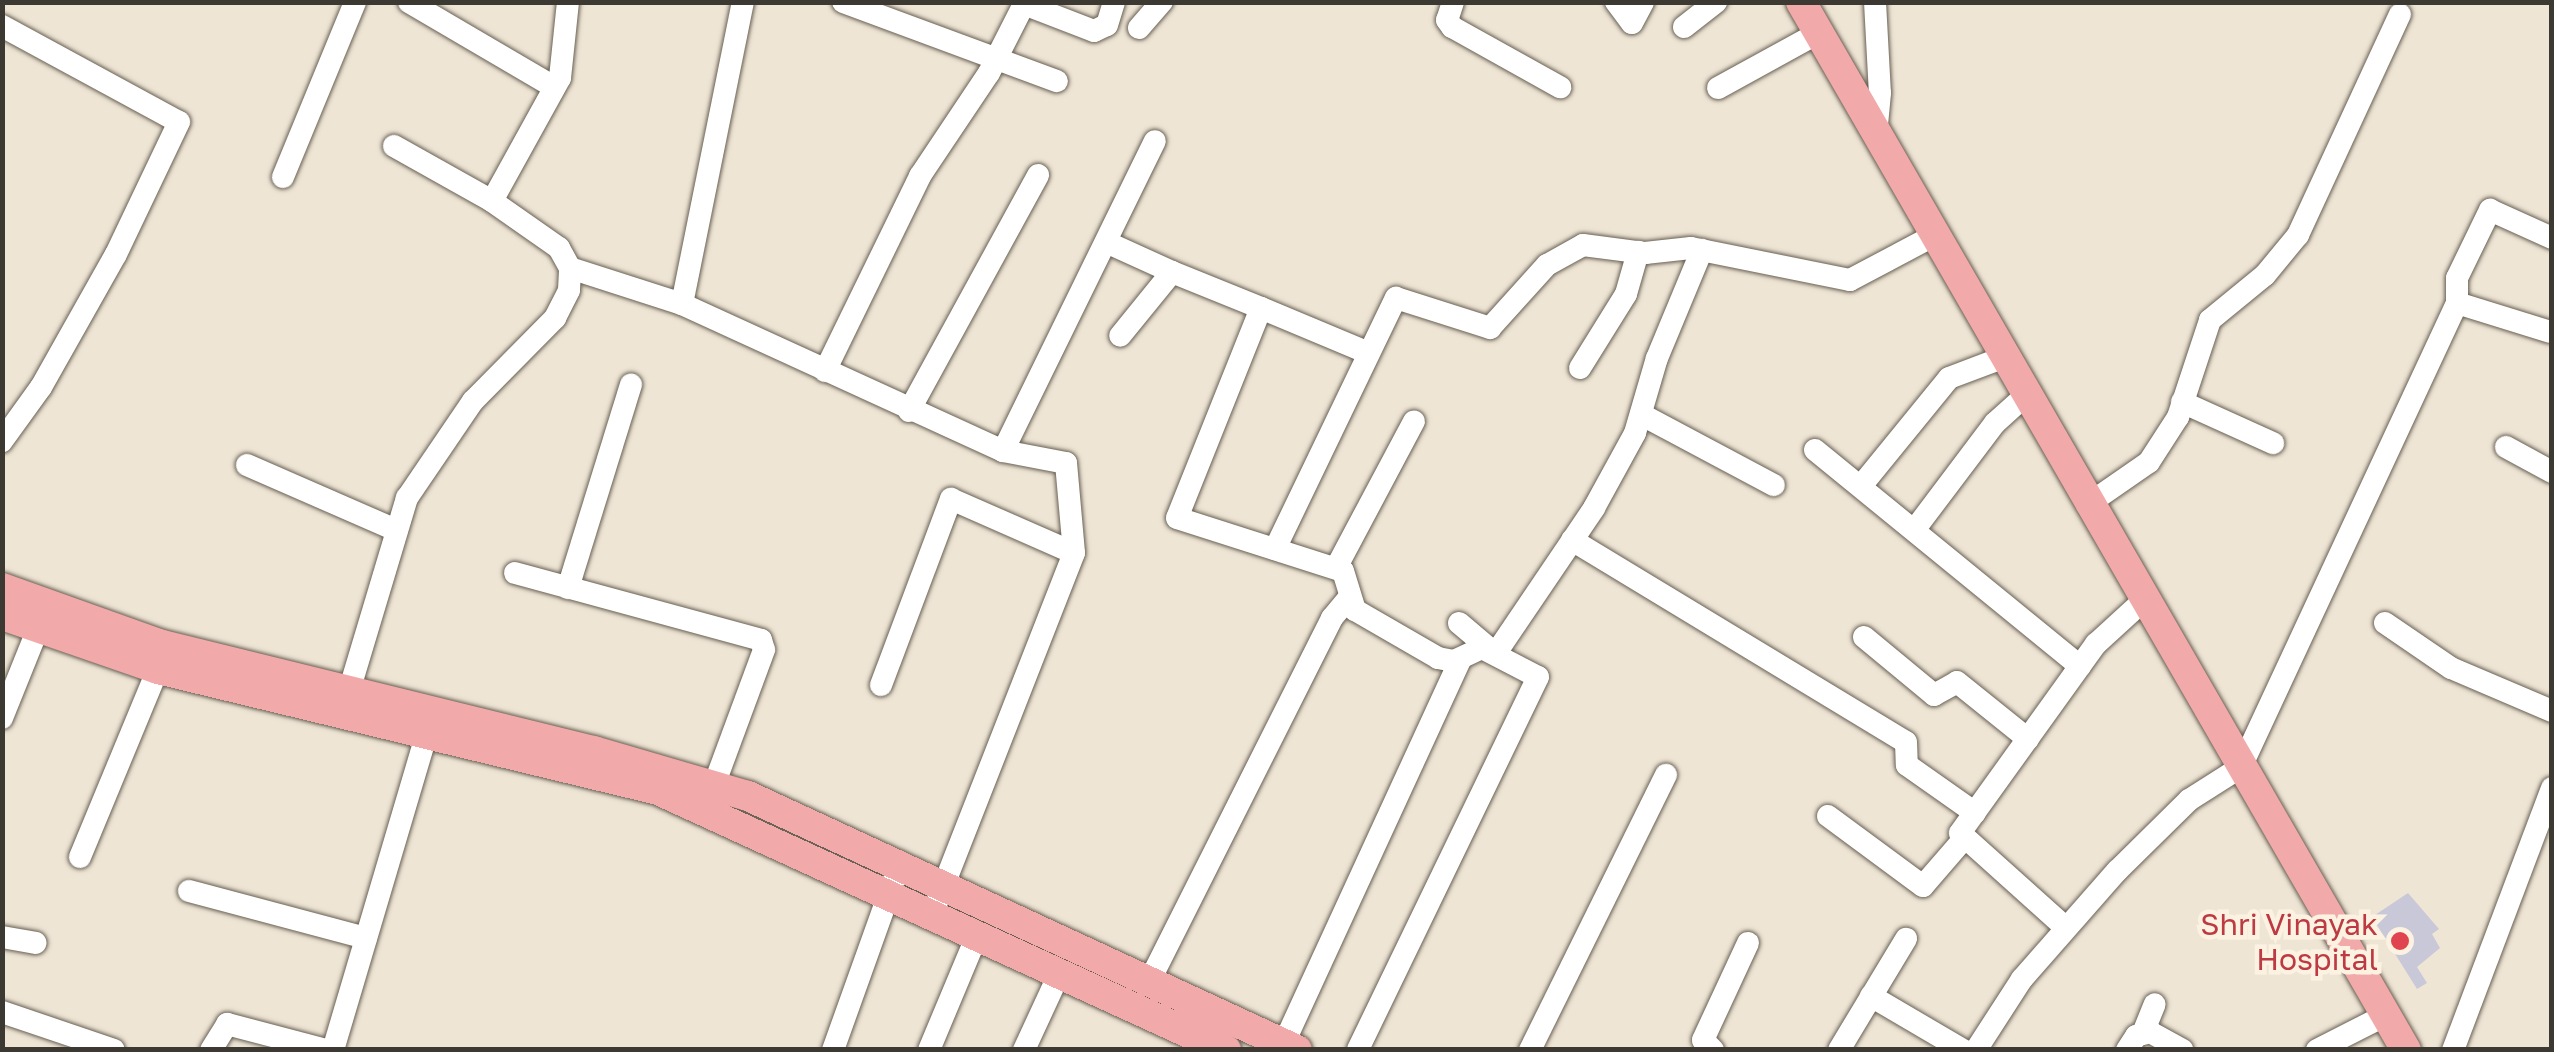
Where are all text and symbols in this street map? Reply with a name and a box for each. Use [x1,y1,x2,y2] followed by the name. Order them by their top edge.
[2200,906,2378,976] place label: Shri Vinayak Hospital
[2387,928,2413,954] marker: Shri Vinayak Hospital

